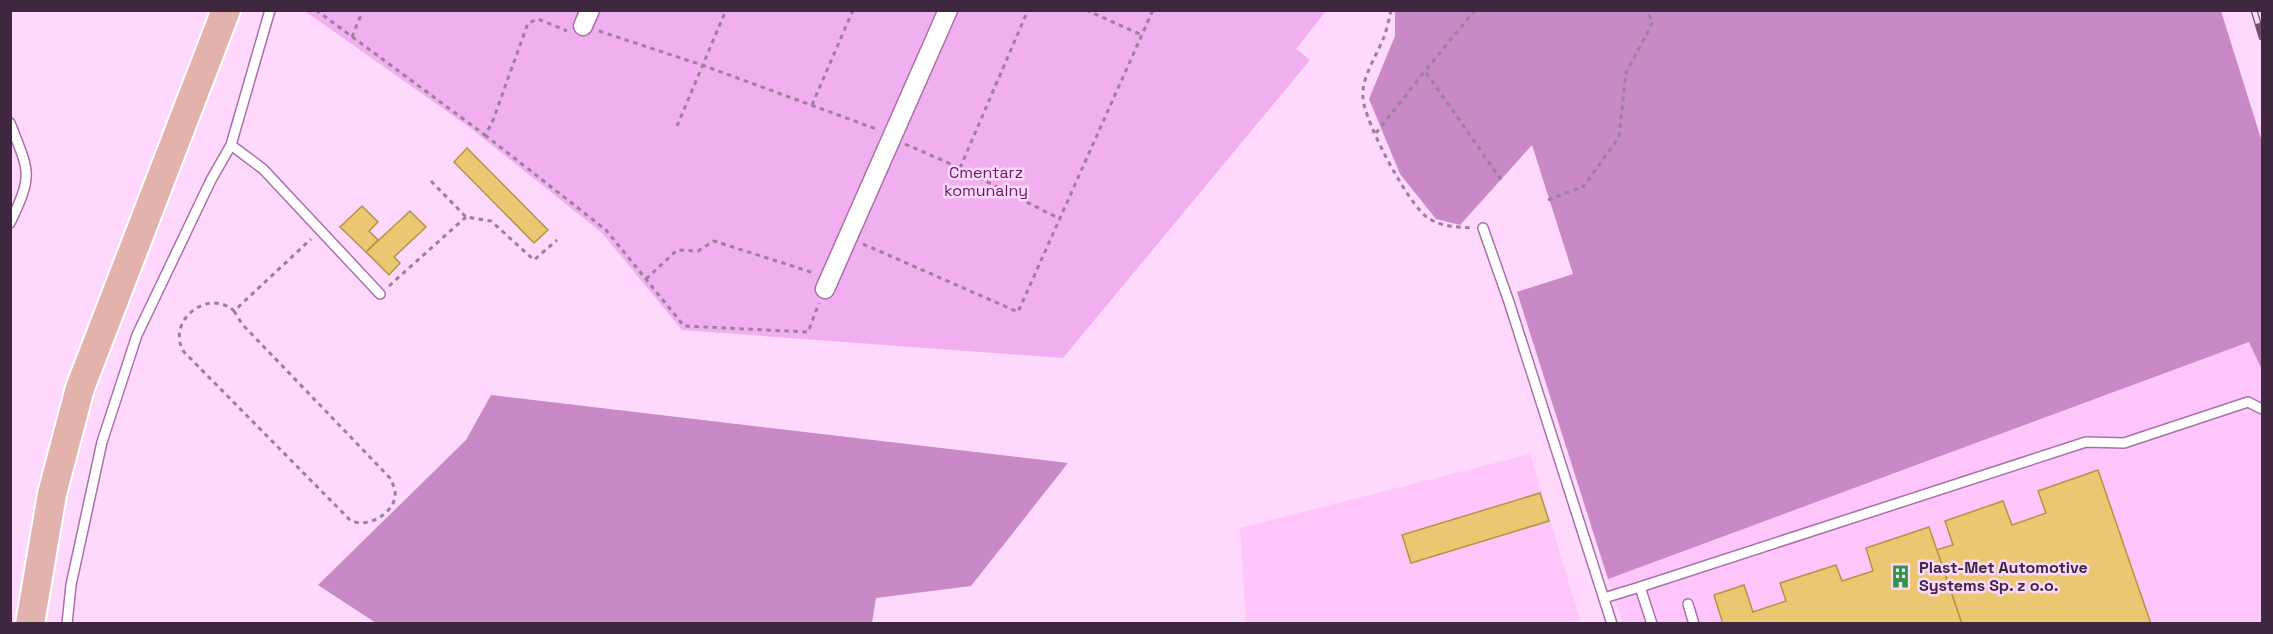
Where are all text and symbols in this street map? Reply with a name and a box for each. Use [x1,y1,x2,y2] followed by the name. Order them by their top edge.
[944,162,1028,201] park label: Cmentarz komunalny
[1919,557,2088,596] place label: Plast-Met Automotive Systems Sp. z o.o.
[1888,563,1914,589] building icon: Plast-Met Automotive Systems Sp. z o.o.

